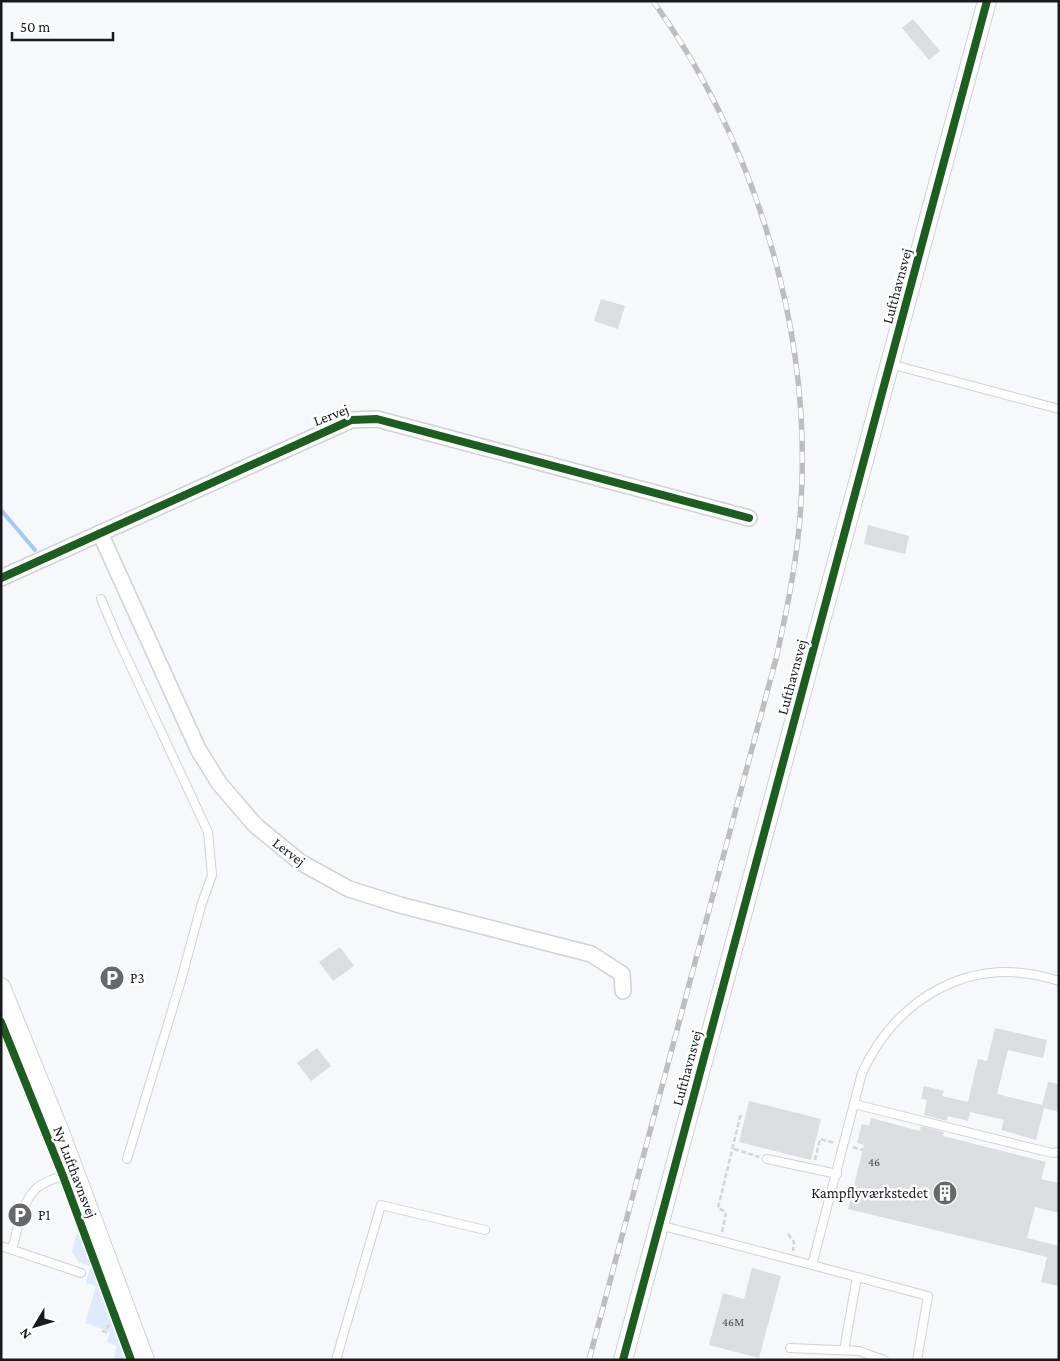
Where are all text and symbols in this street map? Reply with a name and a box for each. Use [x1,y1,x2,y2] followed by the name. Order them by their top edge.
[12,10,114,42] scale bar
[20,19,50,35] text: 50 m
[879,246,916,326] street label: Lufthavnsvej
[311,401,351,430] street label: Lervej
[774,637,811,717] street label: Lufthavnsvej
[269,835,308,870] street label: Lervej
[99,965,125,991] parking icon: P3
[130,970,145,986] place label: P3
[669,1028,706,1108] street label: Lufthavnsvej
[49,1124,100,1221] street label: Ny Lufthavnsvej
[868,1155,880,1169] house number: 46
[932,1180,958,1206] building icon: Kampflyværkstedet
[811,1185,929,1202] place label: Kampflyværkstedet
[7,1202,33,1228] parking icon: P1
[38,1207,51,1223] place label: P1
[10,1301,60,1351] north arrow
[722,1315,744,1329] house number: 46M
[15,1325,34,1343] text: N

